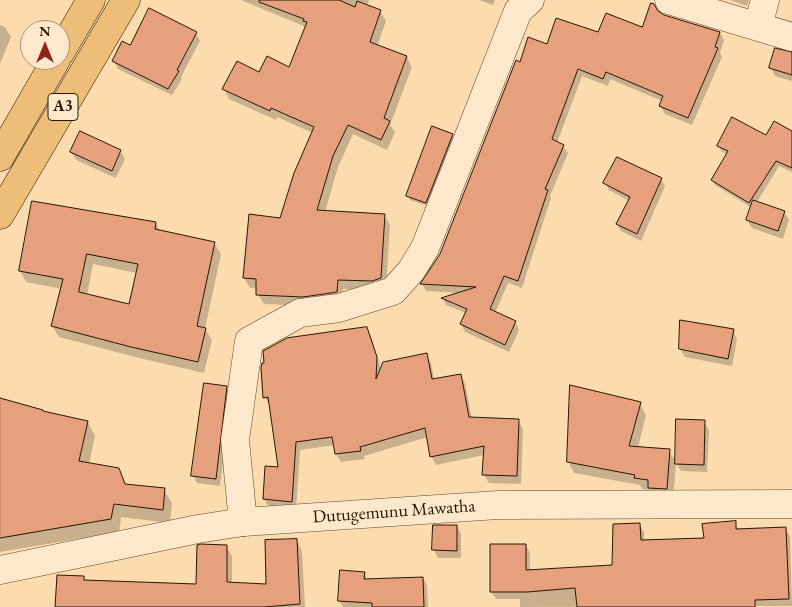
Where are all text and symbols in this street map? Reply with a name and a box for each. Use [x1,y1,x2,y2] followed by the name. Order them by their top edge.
[20,20,70,70] north arrow
[39,22,51,40] text: N
[48,94,78,120] road number: A3
[312,496,476,528] street label: Dutugemunu Mawatha

